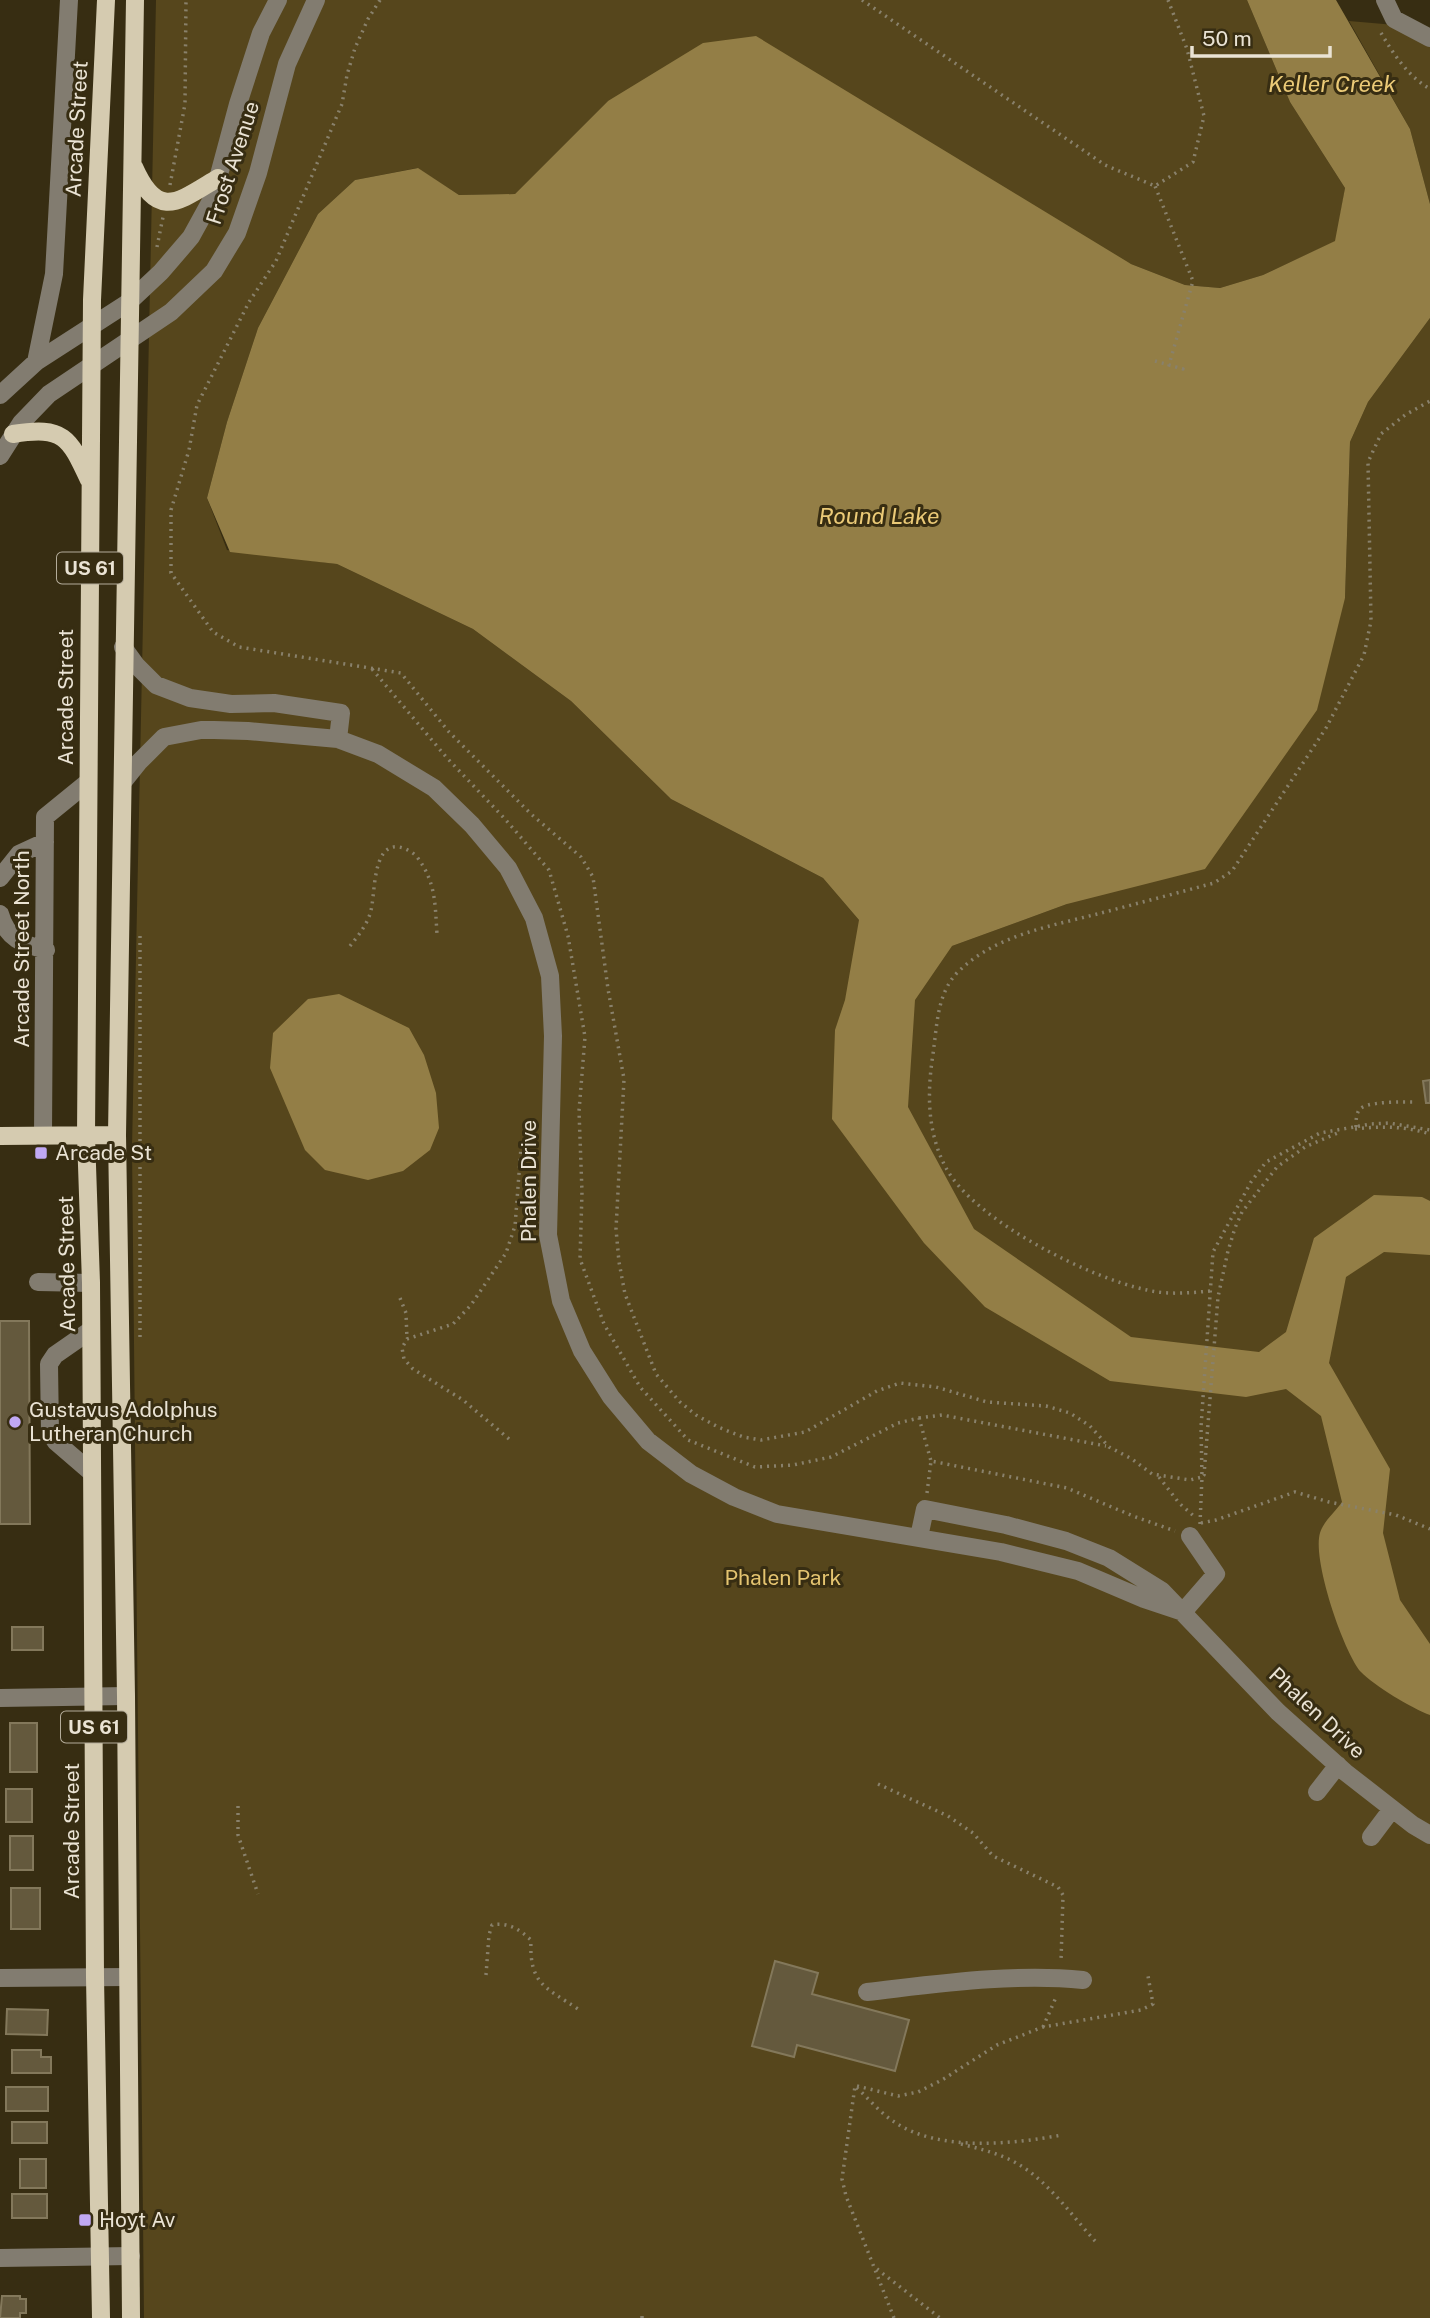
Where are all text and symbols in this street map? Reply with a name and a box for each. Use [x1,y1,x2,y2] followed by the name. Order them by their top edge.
[1192,14,1330,58] scale bar
[1202,26,1252,51] text: 50 m
[60,60,93,198] street label: Arcade Street
[1268,70,1396,97] water label: Keller Creek
[201,98,264,228] street label: Frost Avenue
[819,502,939,529] water label: Round Lake
[57,552,123,583] road number: US 61
[53,629,78,765] street label: Arcade Street
[9,850,34,1048] street label: Arcade Street North
[516,1120,541,1242] street label: Phalen Drive
[55,1140,152,1165] place label: Arcade St
[33,1145,49,1161] marker: Arcade St
[53,1196,80,1333] street label: Arcade Street
[29,1397,218,1446] place label: Gustavus Adolphus Lutheran Church
[7,1414,23,1430] marker: Gustavus Adolphus Lutheran Church
[725,1565,842,1590] park label: Phalen Park
[1264,1662,1371,1763] street label: Phalen Drive
[61,1712,127,1742] road number: US 61
[59,1763,84,1899] street label: Arcade Street
[99,2207,176,2232] place label: Hoyt Av
[77,2212,93,2228] marker: Hoyt Av

